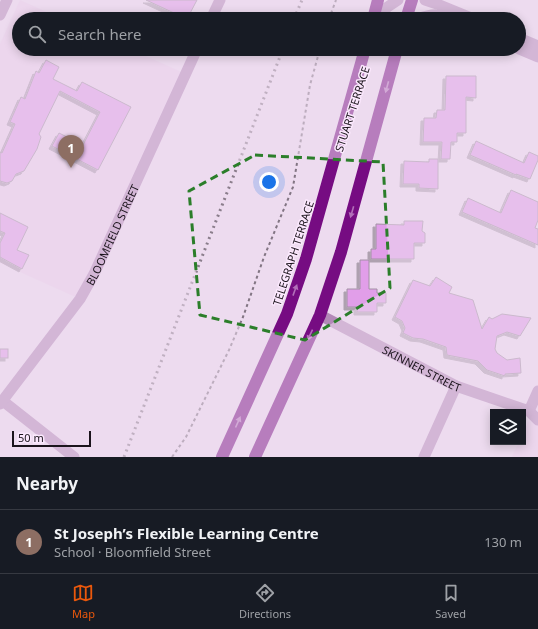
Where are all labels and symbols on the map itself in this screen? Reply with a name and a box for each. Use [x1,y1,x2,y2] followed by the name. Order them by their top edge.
[331,64,373,154] street label: STUART TERRACE
[384,81,390,93] one-way arrow
[58,135,84,168] pin: 1
[259,172,279,192] your location
[82,182,142,288] street label: BLOOMFIELD STREET
[269,199,317,307] street label: TELEGRAPH TERRACE
[349,206,355,218] one-way arrow
[293,283,299,295] one-way arrow
[307,329,313,340] one-way arrow
[380,342,463,395] street label: SKINNER STREET
[235,416,241,427] one-way arrow
[12,429,91,448] scale bar

